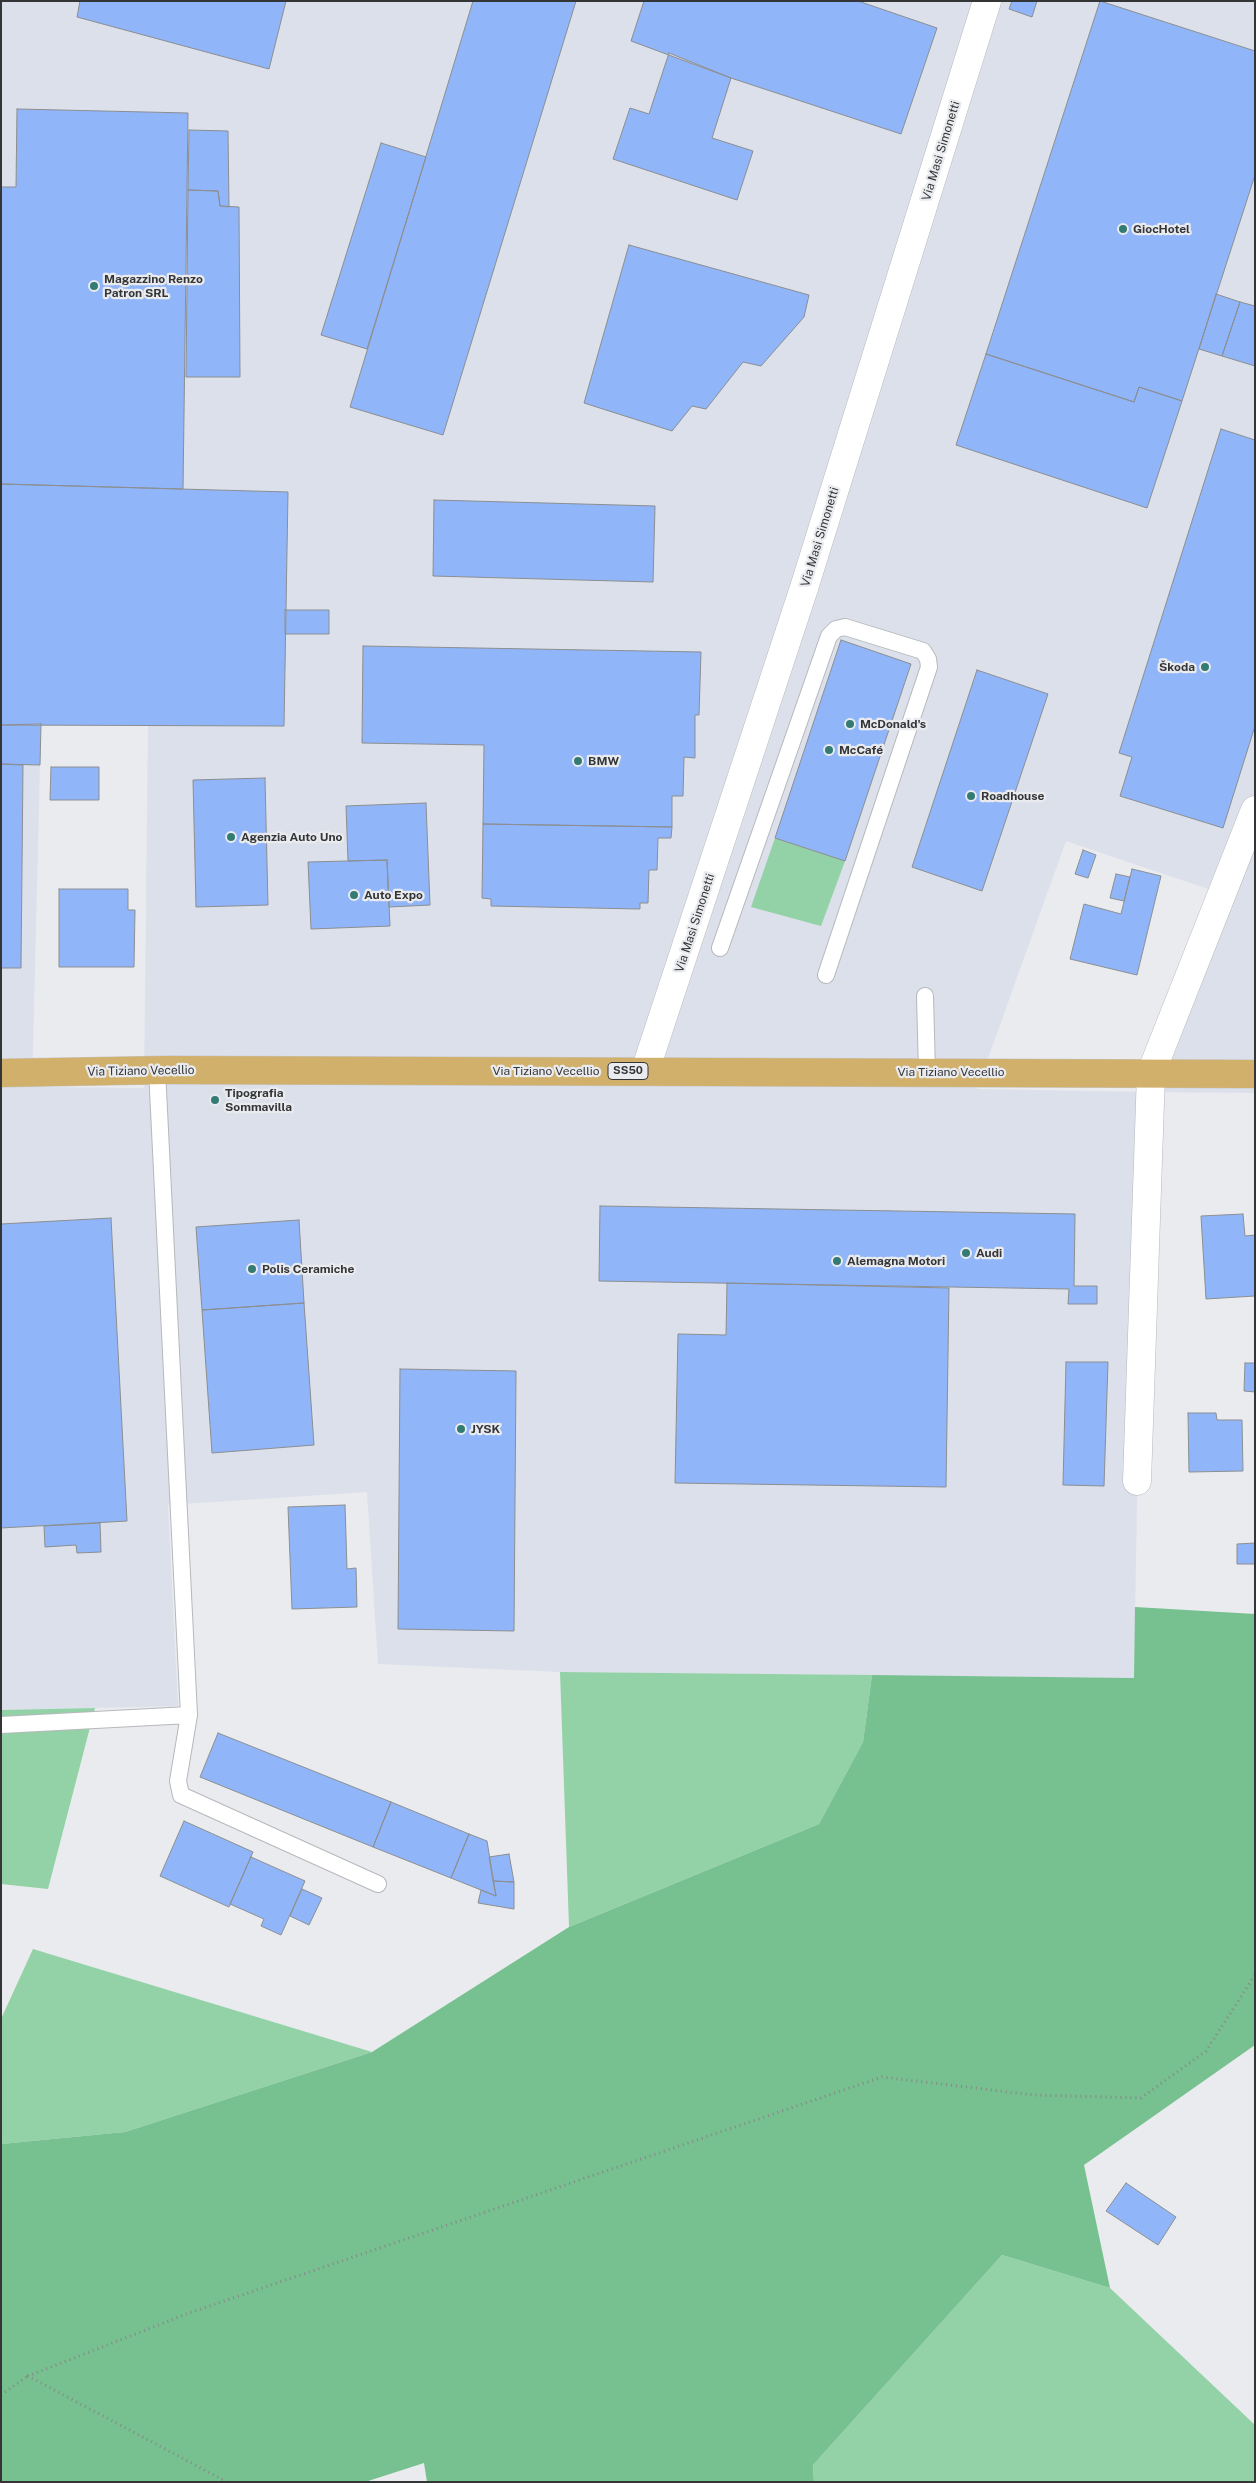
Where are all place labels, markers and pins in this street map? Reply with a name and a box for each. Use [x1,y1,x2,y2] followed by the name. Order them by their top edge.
[1133,222,1190,236] place label: GiocHotel
[1117,223,1129,235] marker: GiocHotel
[104,272,203,300] place label: Magazzino Renzo Patron SRL
[88,280,100,292] marker: Magazzino Renzo Patron SRL
[1159,660,1195,674] place label: Škoda
[1199,661,1211,673] marker: Škoda
[860,717,926,731] place label: McDonald's
[844,718,856,730] marker: McDonald's
[839,743,883,757] place label: McCafé
[823,744,835,756] marker: McCafé
[588,754,619,768] place label: BMW
[572,755,584,767] marker: BMW
[981,789,1044,803] place label: Roadhouse
[965,790,977,802] marker: Roadhouse
[241,830,342,844] place label: Agenzia Auto Uno
[225,831,237,843] marker: Agenzia Auto Uno
[364,888,423,902] place label: Auto Expo
[348,889,360,901] marker: Auto Expo
[225,1086,292,1114] place label: Tipografia Sommavilla
[209,1094,221,1106] marker: Tipografia Sommavilla
[976,1246,1002,1260] place label: Audi
[960,1247,972,1259] marker: Audi
[847,1254,945,1268] place label: Alemagna Motori
[831,1255,843,1267] marker: Alemagna Motori
[262,1262,354,1276] place label: Polis Ceramiche
[246,1263,258,1275] marker: Polis Ceramiche
[471,1422,500,1436] place label: JYSK
[455,1423,467,1435] marker: JYSK

